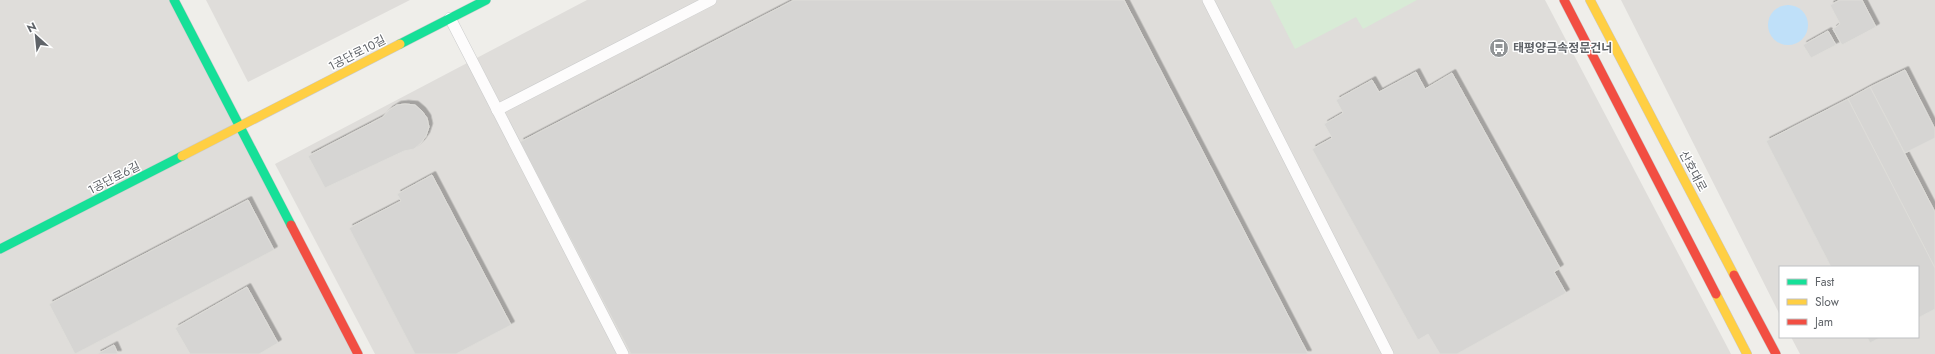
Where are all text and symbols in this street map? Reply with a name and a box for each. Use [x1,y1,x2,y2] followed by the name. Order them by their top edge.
[16,16,56,56] north arrow
[24,18,39,36] text: N
[325,31,389,75] street label: 1공단로10길
[1488,37,1510,59] bus stop icon: 태평양금속정문건너
[1513,39,1612,57] place label: 태평양금속정문건너
[1675,147,1711,195] street label: 산호대로
[85,157,143,199] street label: 1공단로6길
[1779,266,1919,338] legend
[1815,273,1834,291] text: Fast
[1815,293,1840,311] text: Slow
[1813,313,1833,331] text: Jam

